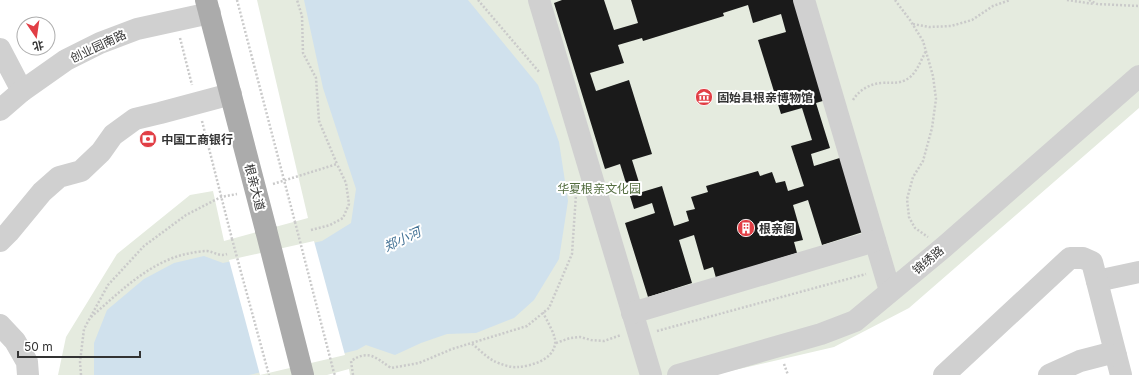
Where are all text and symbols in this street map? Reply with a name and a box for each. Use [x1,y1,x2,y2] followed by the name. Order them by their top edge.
[16,16,56,56] north arrow
[68,27,128,65] street label: 创业园南路
[31,38,45,54] text: 北
[694,87,714,107] museum icon: 固始县根亲博物馆
[717,90,813,105] place label: 固始县根亲博物馆
[138,129,158,149] bank icon: 中国工商银行
[161,132,233,147] place label: 中国工商银行
[242,162,268,212] street label: 根亲大道
[557,181,641,196] park label: 华夏根亲文化园
[736,218,756,238] building icon: 根亲阁
[759,221,795,236] place label: 根亲阁
[381,222,426,254] water label: 郑小河
[909,243,947,277] street label: 锦绣路
[18,333,140,359] scale bar
[24,339,53,354] text: 50 m

